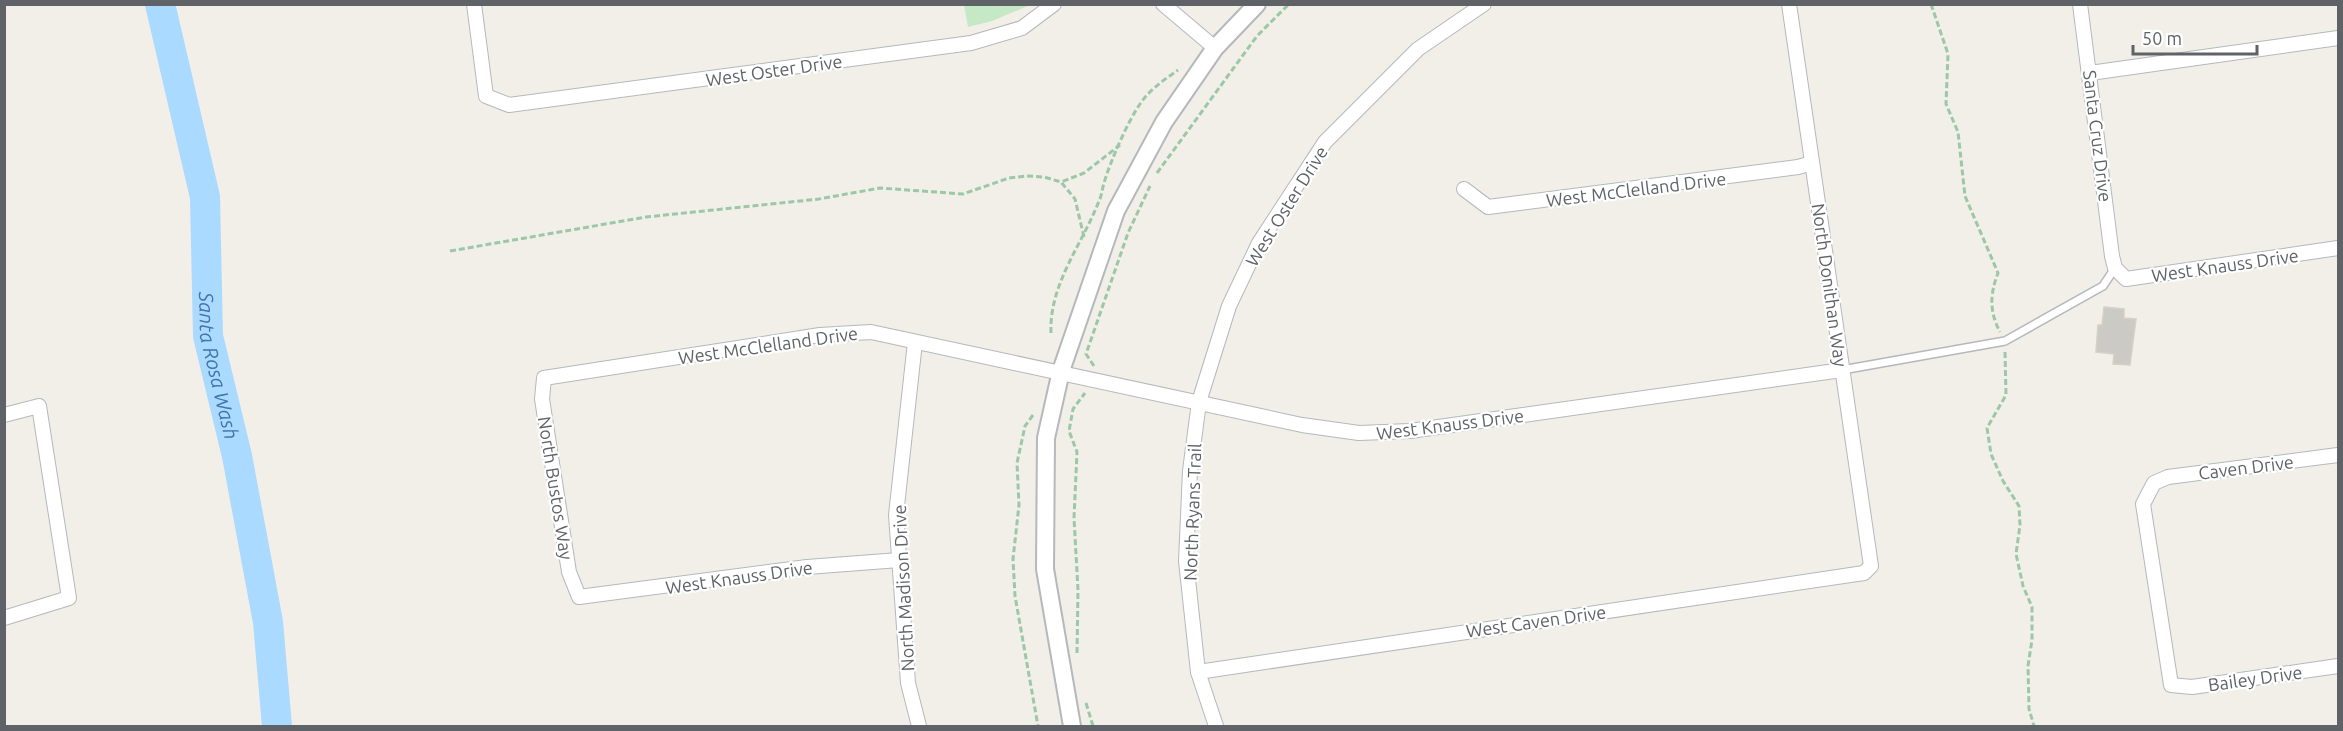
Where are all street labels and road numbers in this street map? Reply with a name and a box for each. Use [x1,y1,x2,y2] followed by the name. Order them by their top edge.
[704,51,844,89] street label: West Oster Drive
[2080,69,2116,203] street label: Santa Cruz Drive
[1241,142,1331,270] street label: West Oster Drive
[1545,168,1727,210] street label: West McClelland Drive
[1809,202,1851,368] street label: North Donithan Way
[2150,245,2300,285] street label: West Knauss Drive
[677,322,859,368] street label: West McClelland Drive
[1375,405,1525,443] street label: West Knauss Drive
[535,415,577,561] street label: North Bustos Way
[1180,443,1204,581] street label: North Ryans Trail
[2197,451,2295,483] street label: Caven Drive
[889,504,917,672] street label: North Madison Drive
[664,557,814,597] street label: West Knauss Drive
[1465,601,1607,641] street label: West Caven Drive
[2207,661,2303,695] street label: Bailey Drive

